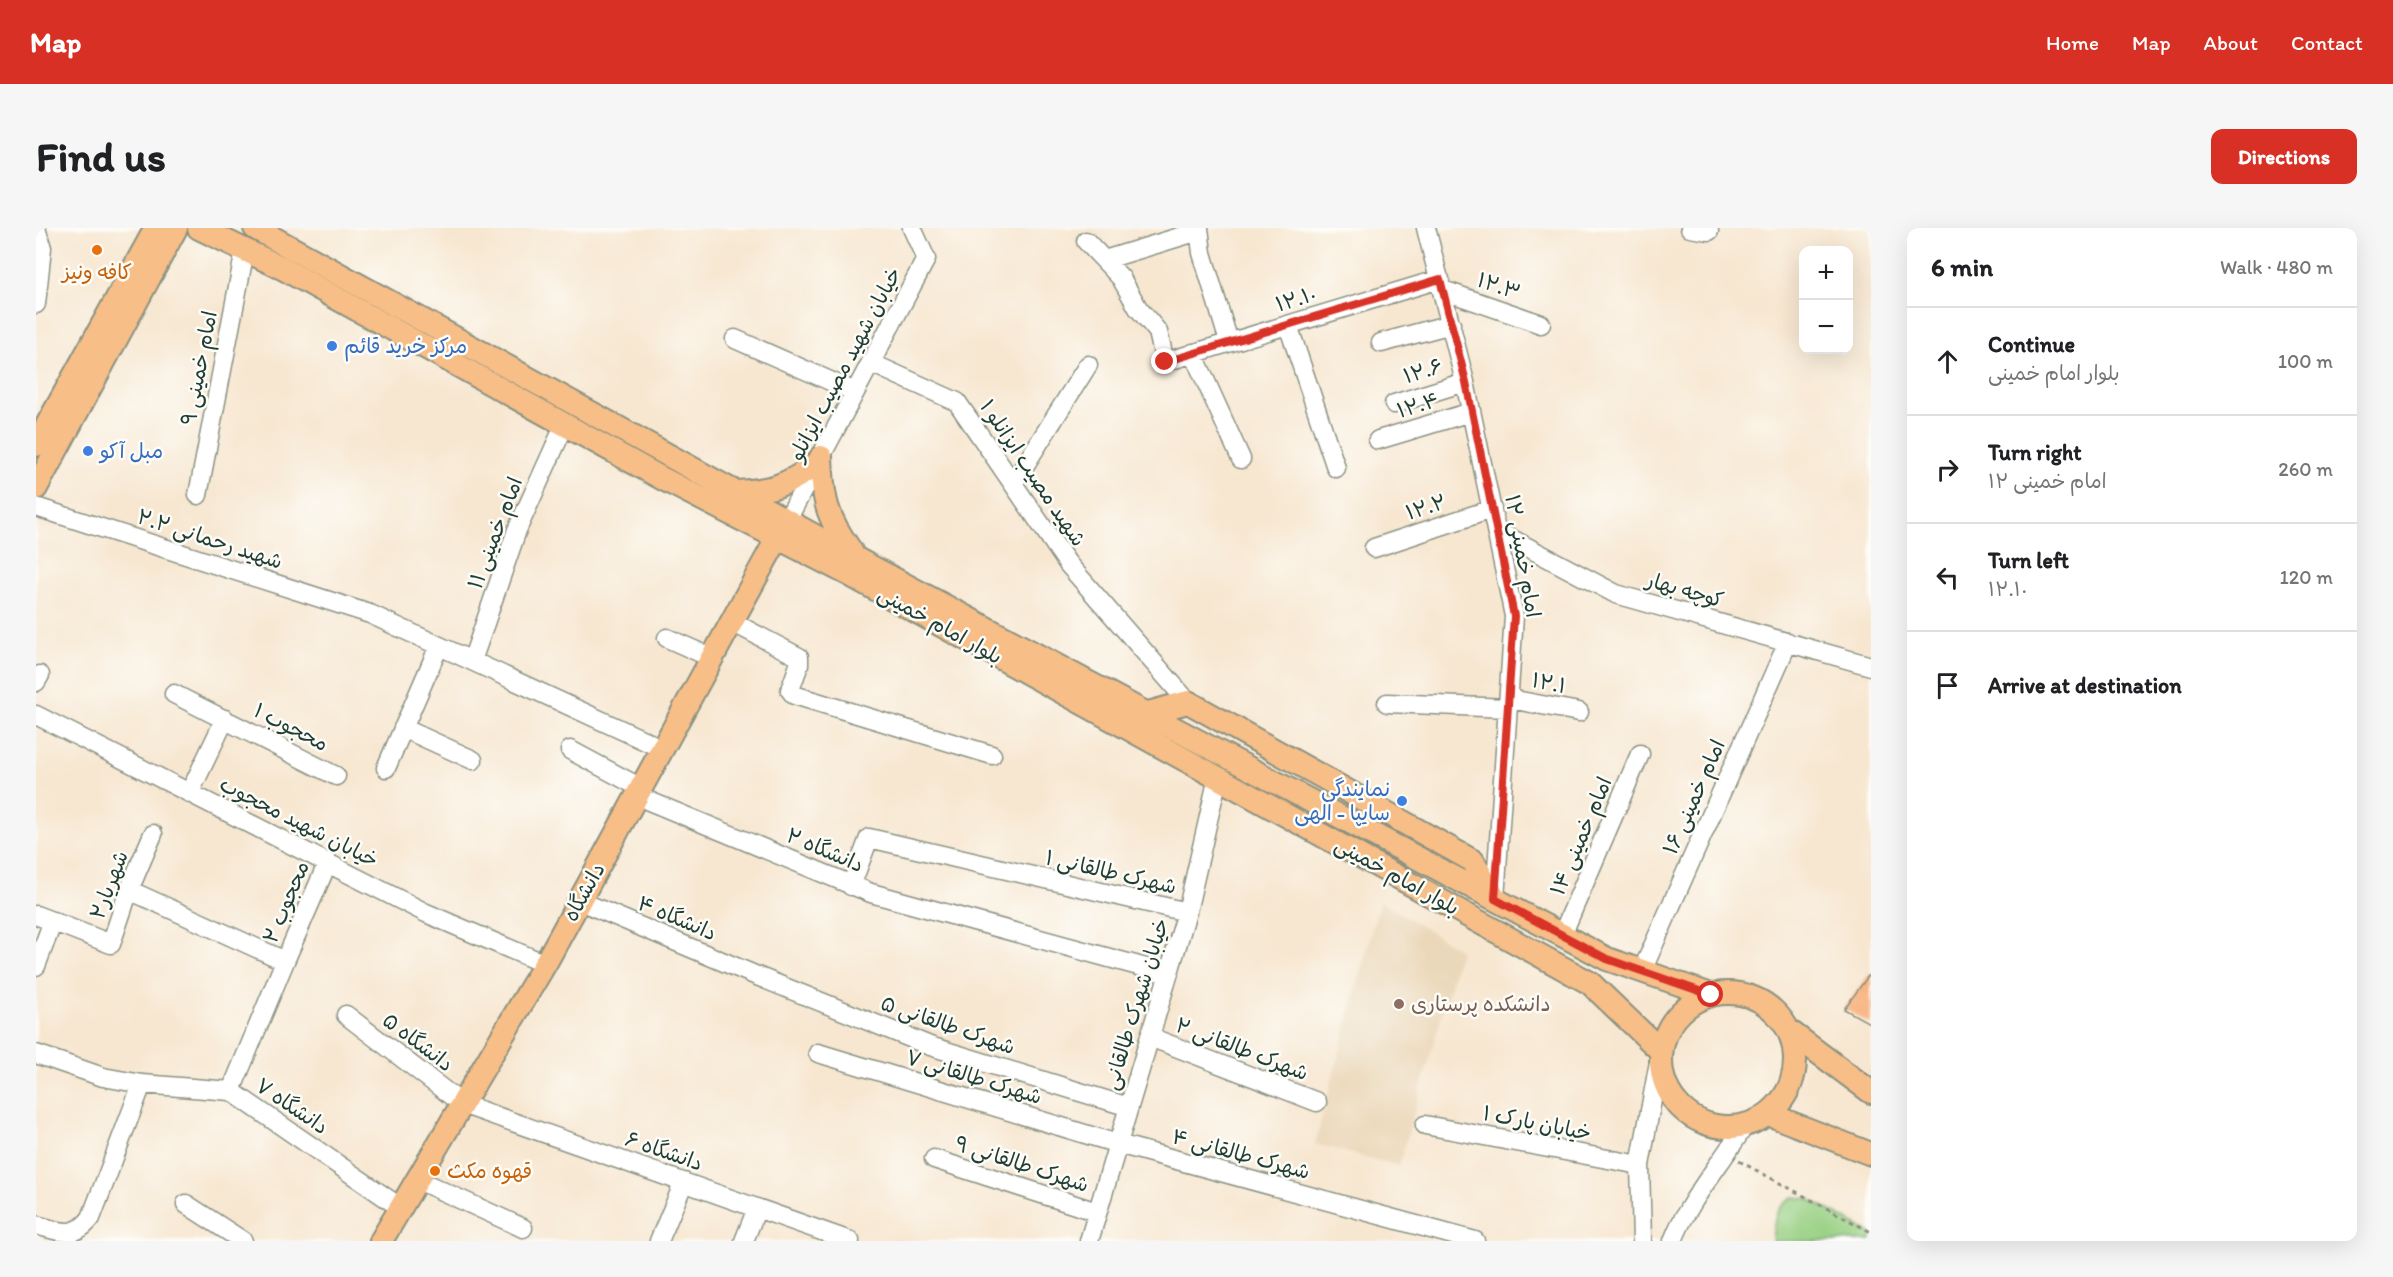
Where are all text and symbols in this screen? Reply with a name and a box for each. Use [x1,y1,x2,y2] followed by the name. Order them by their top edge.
[30,25,81,59] text: Map
[2046,30,2099,55] text: Home
[2132,30,2171,55] text: Map
[2204,30,2258,55] text: About
[2291,30,2363,55] text: Contact
[2211,129,2357,184] button: Directions
[36,131,166,182] text: Find us
[90,243,104,257] marker: کافه ونیز
[1799,246,1853,354] map controls
[1799,246,1853,300] button: +
[1931,251,1993,283] text: 6 min
[2220,255,2333,279] text: Walk · 480 m
[60,259,132,284] place label: کافه ونیز
[782,263,908,467] street label: خیابان شهید مصیب ایزانلو
[1474,267,1524,305] street label: ۱۲.۳
[1272,281,1319,317] street label: ۱۲.۱۰
[1799,300,1853,354] button: −
[175,309,226,428] street label: امام خمینی ۹
[1988,331,2075,358] text: Continue
[344,333,467,362] place label: مرکز خرید قائم
[325,339,339,353] marker: مرکز خرید قائم
[1931,345,1964,378] icon: ahead
[1151,348,1177,374] route end
[2278,349,2333,373] text: 100 m
[1400,353,1446,388] street label: ۱۲.۶
[1988,361,2120,385] text: بلوار امام خمینی
[1394,386,1442,423] street label: ۱۲.۴
[973,395,1092,552] street label: شهید مصیب ایزانلو ۱
[98,438,163,464] place label: مبل آکو
[1988,439,2082,466] text: Turn right
[81,444,95,458] marker: مبل آکو
[1931,453,1964,486] icon: right
[2278,457,2333,481] text: 260 m
[1988,469,2107,493] text: امام خمینی ۱۲
[462,473,531,594] street label: امام خمینی ۱۱
[1402,488,1449,525] street label: ۱۲.۲
[1496,492,1547,620] street label: امام خمینی ۱۲
[134,503,286,576] street label: شهید رحمانی ۲.۲
[1988,547,2069,574] text: Turn left
[1931,561,1964,594] icon: left
[2280,565,2333,589] text: 120 m
[1641,566,1727,613] street label: کوچه بهار
[1988,577,2027,601] text: ۱۲.۱۰
[872,580,1007,672] street label: بلوار امام خمینی
[1530,667,1568,698] street label: ۱۲.۱
[1931,669,1964,702] icon: arrive
[1988,672,2182,699] text: Arrive at destination
[249,697,333,757] street label: محجوب ۱
[1657,736,1734,860] street label: امام خمینی ۱۶
[215,771,383,873] street label: خیابان شهید محجوب
[1544,773,1620,900] street label: امام خمینی ۱۴
[1294,776,1390,827] place label: نمایندگی سایپا - الهی
[1395,794,1409,808] marker: نمایندگی سایپا - الهی
[783,822,868,877] street label: دانشگاه ۲
[1329,831,1464,923] street label: بلوار امام خمینی
[1043,844,1179,901] street label: شهرک طالقانی ۱
[84,847,133,923] street label: شهریار۲
[257,857,315,947] street label: محجوب ۲
[557,858,610,925] street label: دانشگاه
[634,890,720,945] street label: دانشگاه ۴
[1098,915,1175,1093] street label: خیابان شهرک طالقانی
[1697,981,1723,1007] route start
[877,990,1019,1061] street label: شهرک طالقانی ۵
[1411,991,1551,1017] place label: دانشکده پرستاری
[1392,997,1406,1011] marker: دانشکده پرستاری
[378,1007,459,1076] street label: دانشگاه ۵
[1172,1012,1312,1087] street label: شهرک طالقانی ۲
[903,1044,1045,1111] street label: شهرک طالقانی ۷
[251,1072,333,1139] street label: دانشگاه ۷
[1481,1100,1593,1146] street label: خیابان پارک ۱
[1169,1123,1313,1186] street label: شهرک طالقانی ۴
[622,1126,706,1175] street label: دانشگاه ۶
[951,1130,1092,1199] street label: شهرک طالقانی ۹
[447,1158,532,1185] place label: قهوه مکث
[428,1164,442,1178] marker: قهوه مکث

